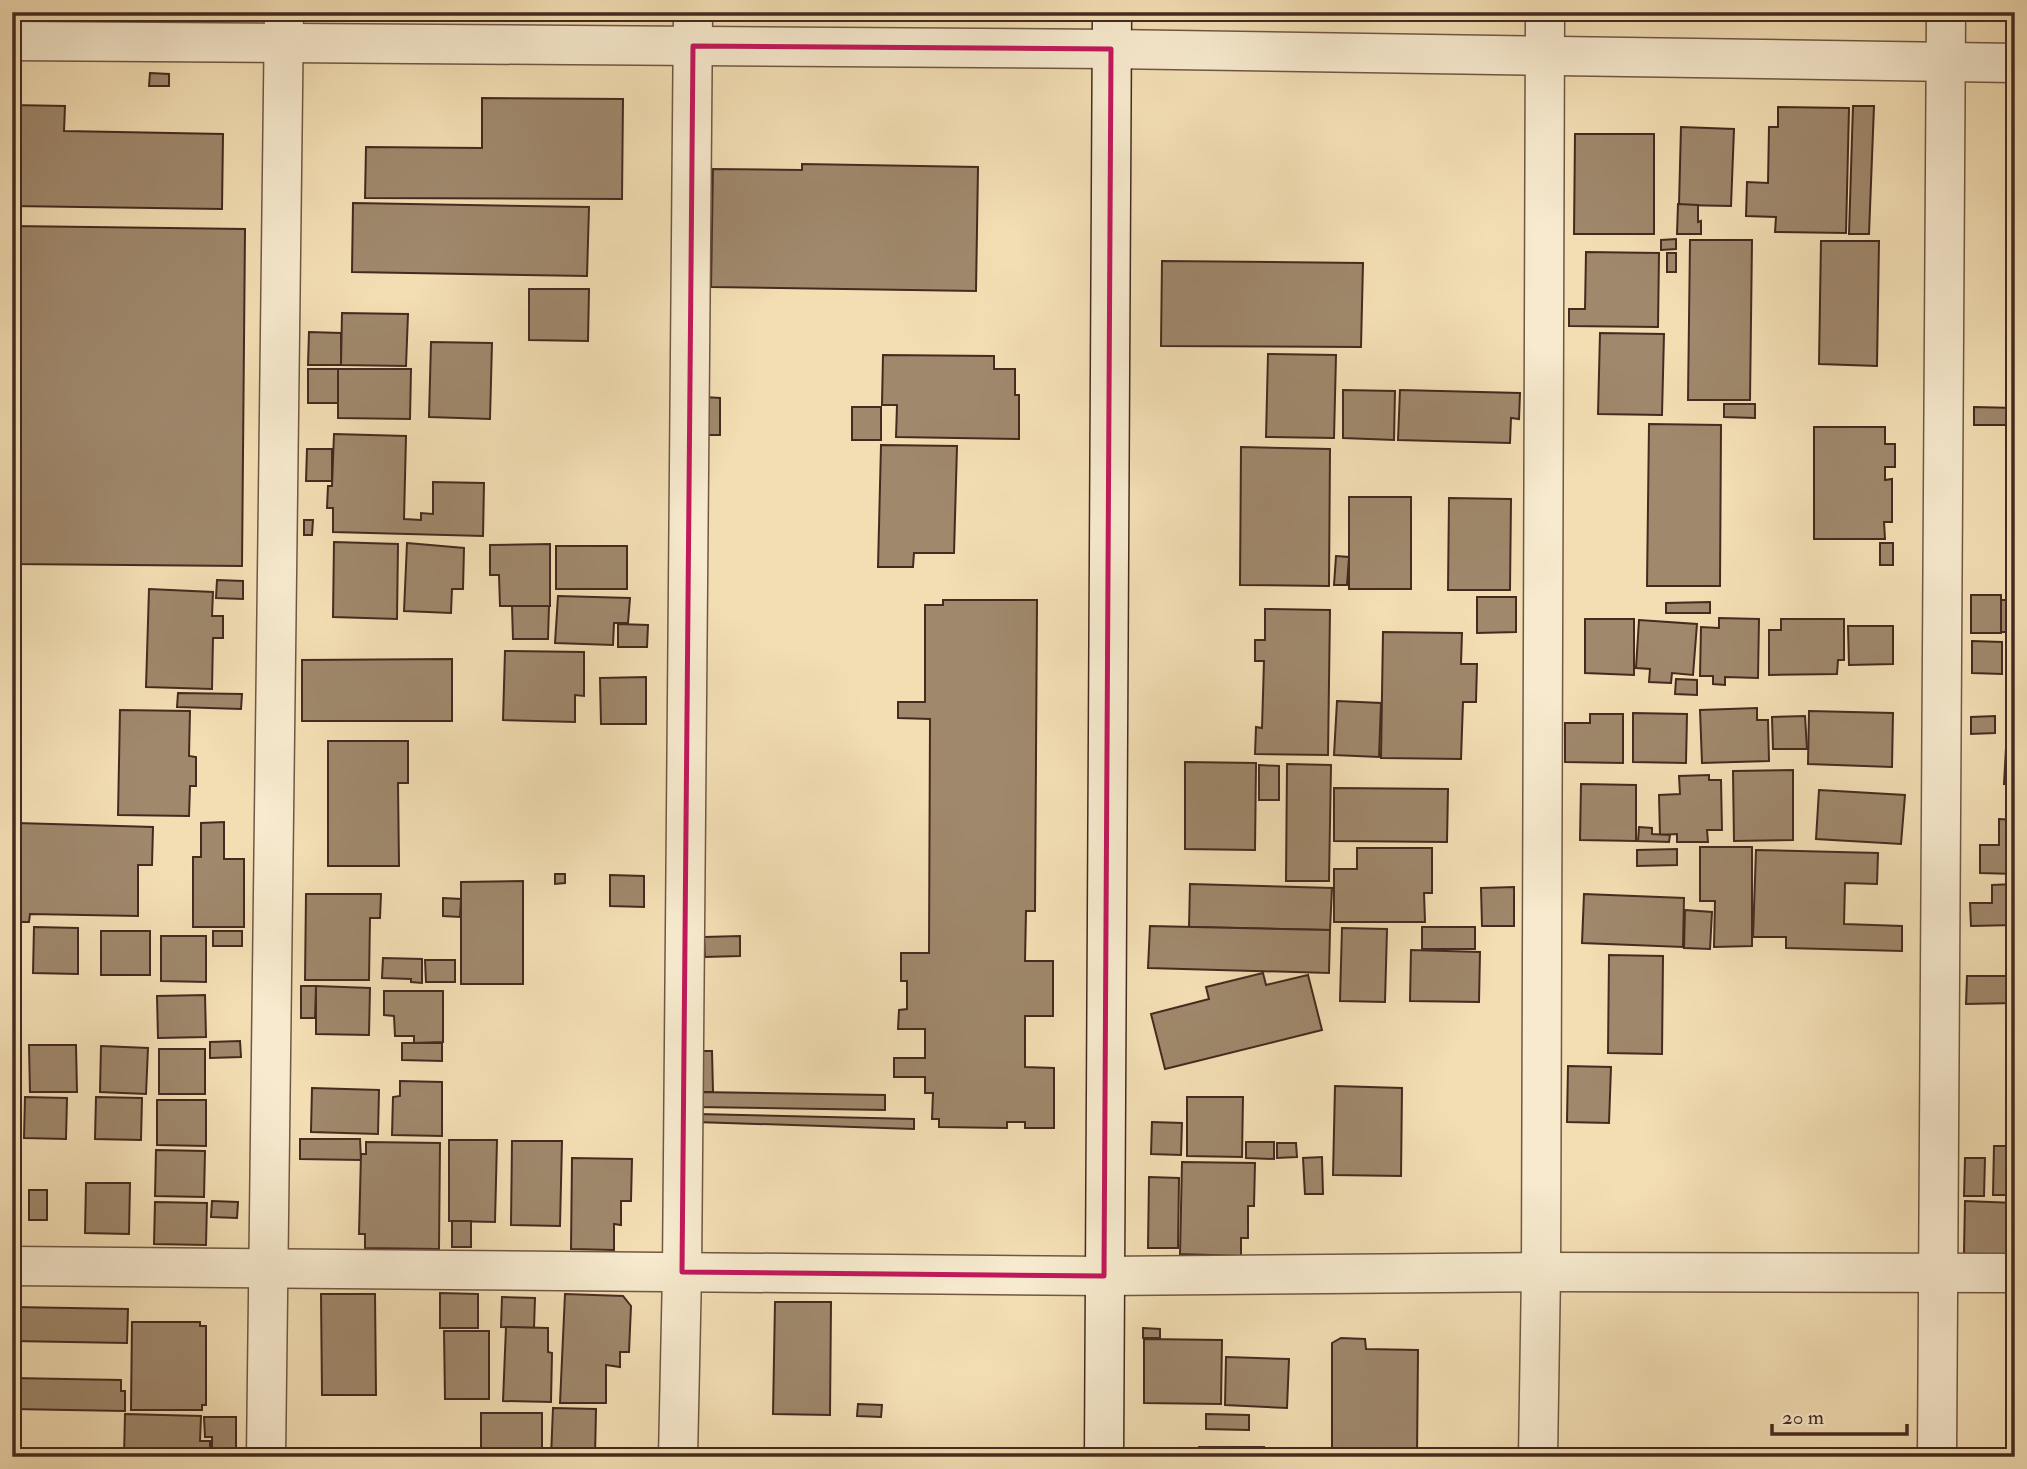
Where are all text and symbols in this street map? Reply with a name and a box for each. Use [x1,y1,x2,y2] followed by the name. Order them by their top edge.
[1772,1392,1906,1436] scale bar
[1782,1404,1824,1431] text: 20 m

